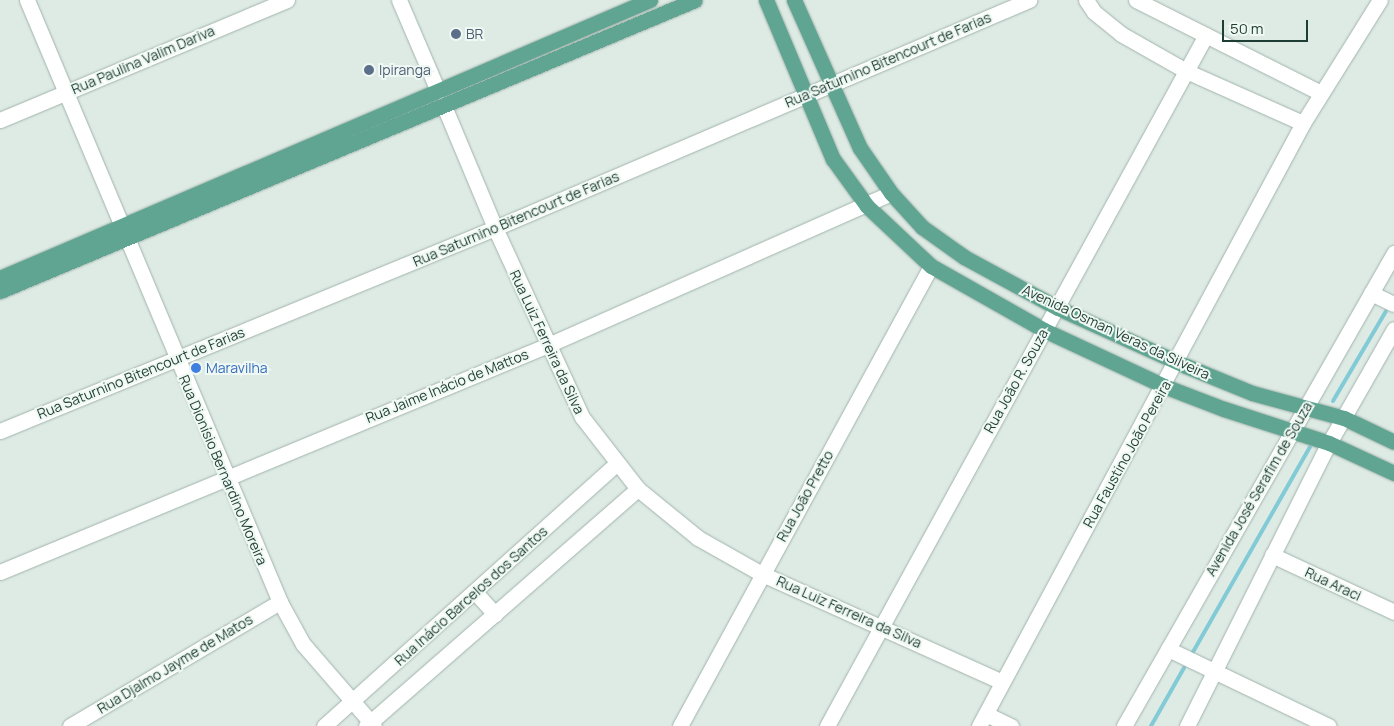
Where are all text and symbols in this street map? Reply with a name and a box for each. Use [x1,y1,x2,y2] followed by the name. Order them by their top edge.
[782,9,994,111] street label: Rua Saturnino Bitencourt de Farias
[1224,10,1310,42] scale bar
[1230,18,1264,39] text: 50 m
[69,22,217,98] street label: Rua Paulina Valim Dariva
[466,26,483,42] place label: BR
[450,28,462,40] marker: BR
[379,62,431,78] place label: Ipiranga
[363,64,375,76] marker: Ipiranga
[410,168,622,270] street label: Rua Saturnino Bitencourt de Farias
[506,267,588,417] street label: Rua Luiz Ferreira da Silva
[1019,281,1213,383] street label: Avenida Osman Veras da Silveira
[35,324,247,422] street label: Rua Saturnino Bitencourt de Farias
[980,326,1052,436] street label: Rua João R. Souza
[363,346,531,426] street label: Rua Jaime Inácio de Mattos
[206,360,268,376] place label: Maravilha
[190,362,202,374] marker: Maravilha
[175,373,271,567] street label: Rua Dionísio Bernardino Moreira
[1080,378,1174,530] street label: Rua Faustino João Pereira
[1202,399,1316,579] street label: Avenida José Serafim de Souza
[773,448,837,544] street label: Rua João Pretto
[391,523,551,669] street label: Rua Inácio Barcelos dos Santos
[1302,564,1364,604] street label: Rua Araci
[774,572,924,652] street label: Rua Luiz Ferreira da Silva
[94,611,256,717] street label: Rua Djalmo Jayme de Matos

